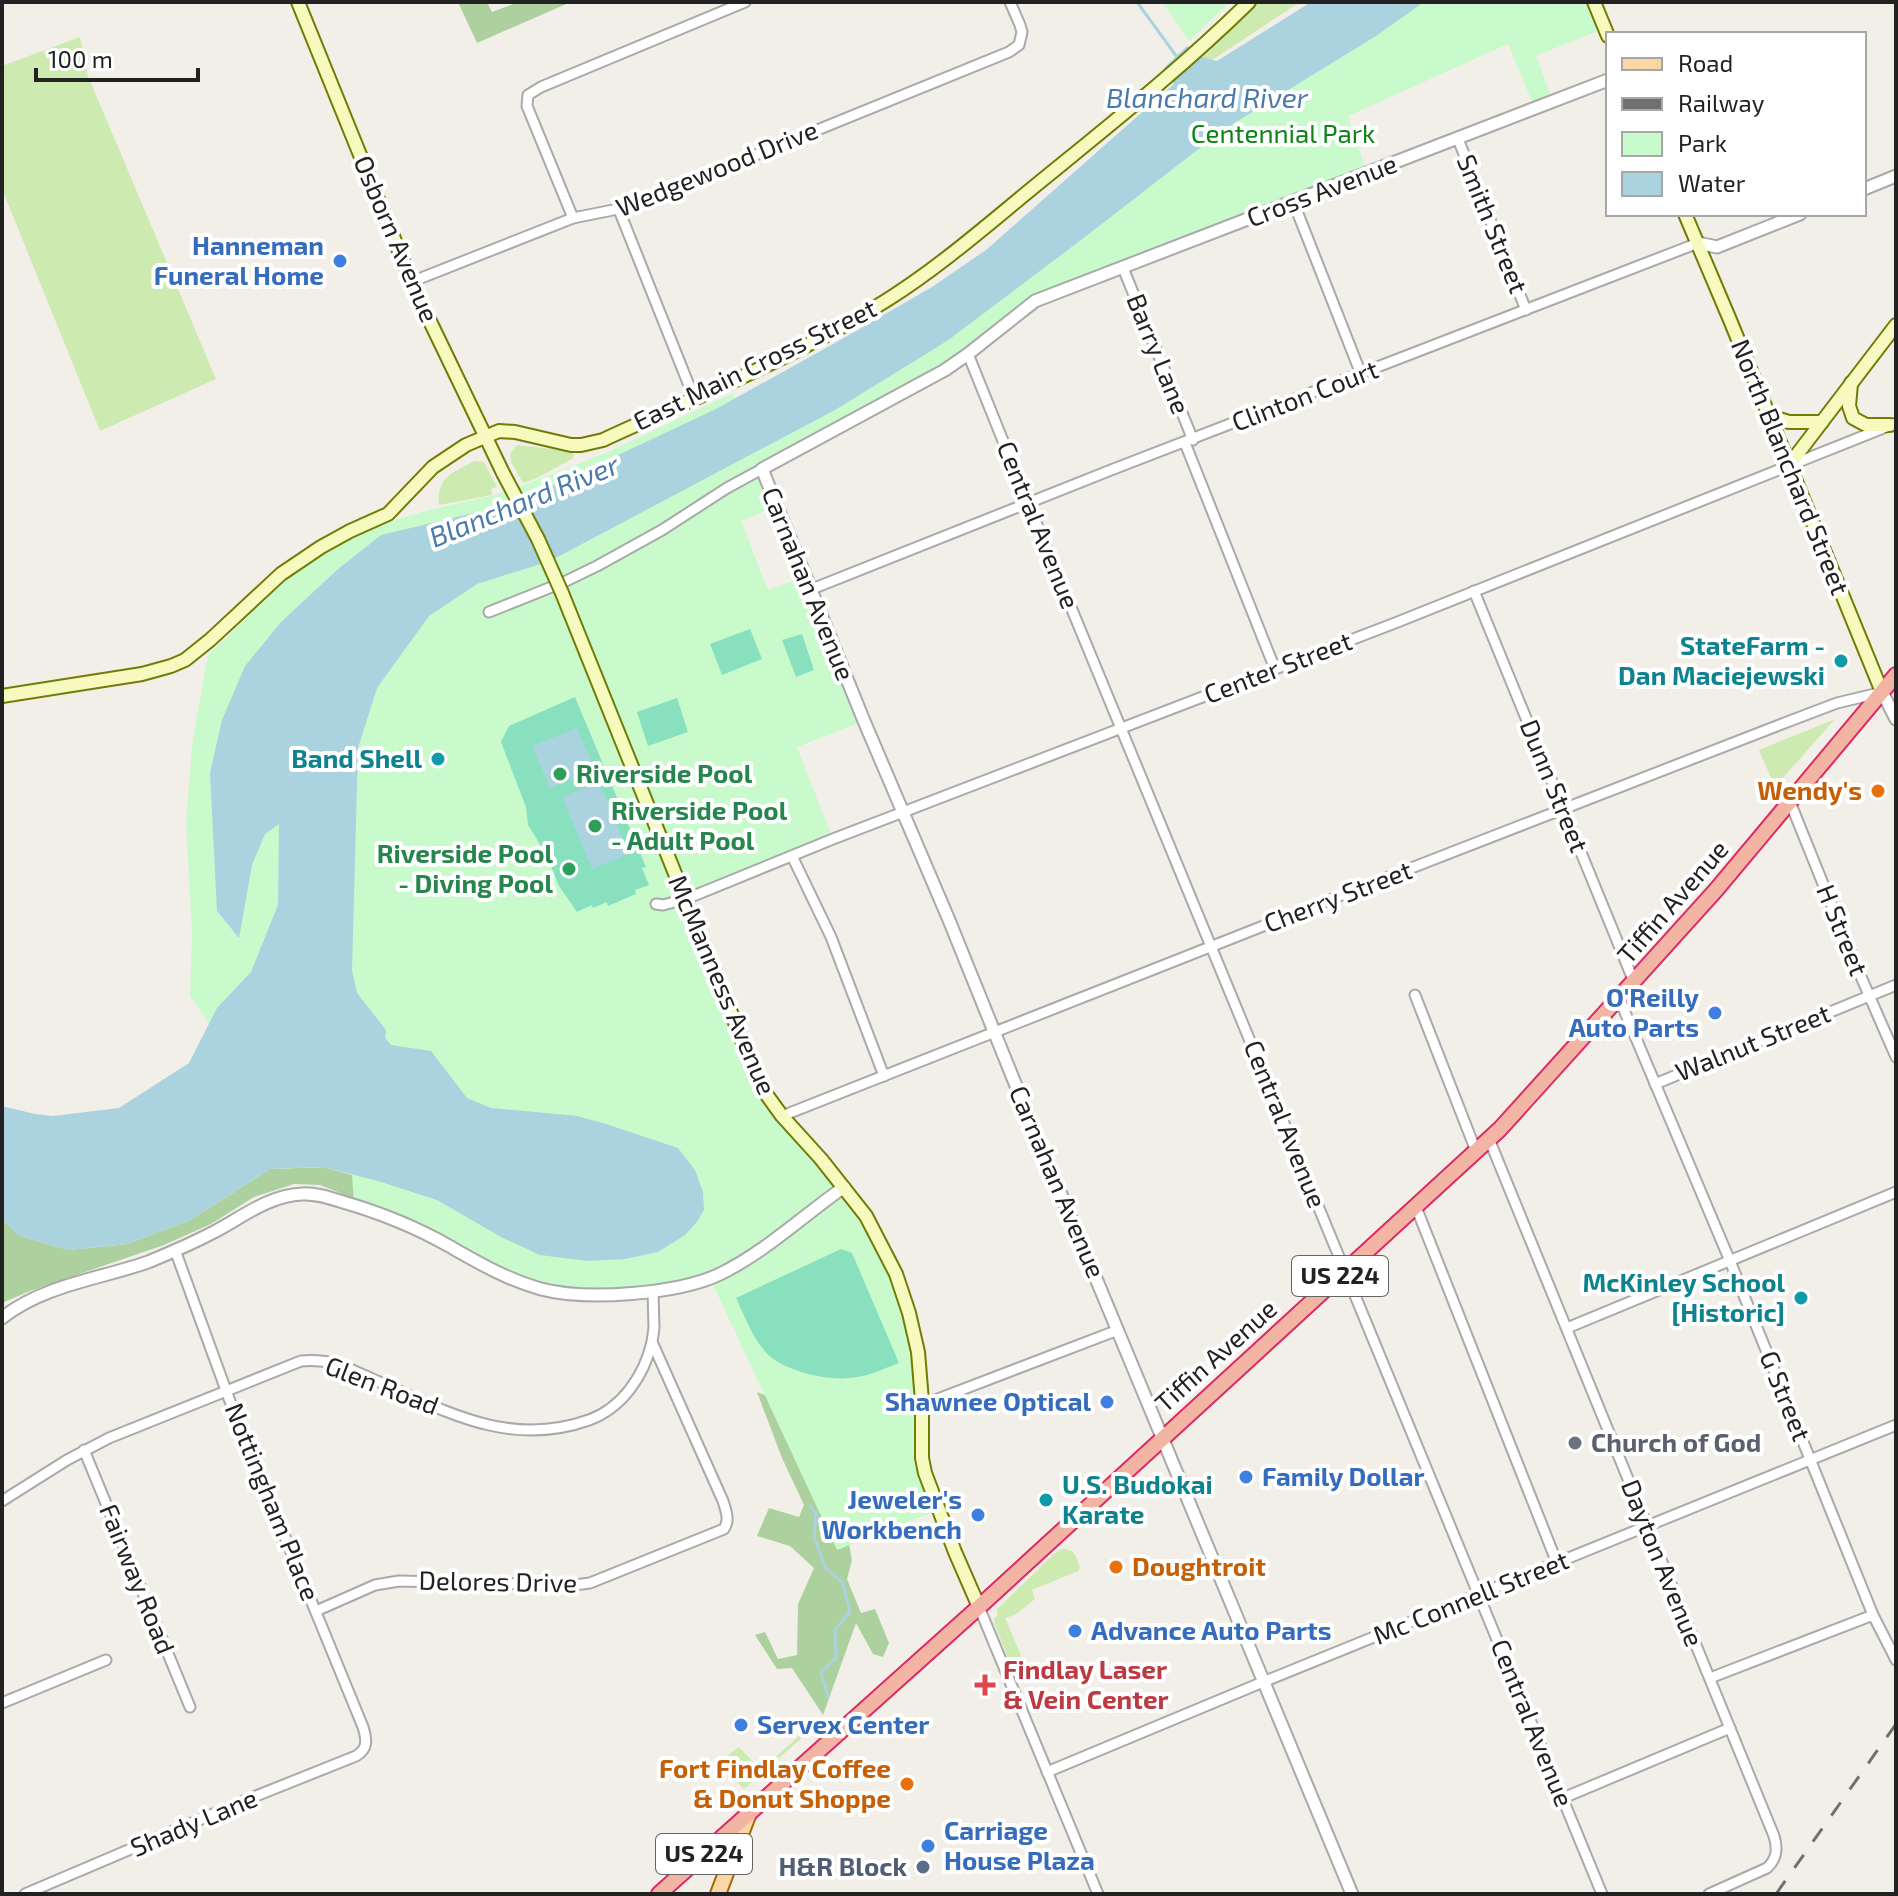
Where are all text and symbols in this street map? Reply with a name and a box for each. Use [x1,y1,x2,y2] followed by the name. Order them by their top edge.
[36,32,198,82] scale bar
[1606,32,1866,216] legend
[48,44,113,73] text: 100 m
[1678,48,1733,77] text: Road
[1106,80,1309,114] water label: Blanchard River
[1678,88,1765,117] text: Railway
[611,113,822,222] street label: Wedgewood Drive
[1191,117,1375,148] park label: Centennial Park
[1678,128,1727,157] text: Park
[1242,147,1401,232] street label: Cross Avenue
[348,150,446,326] street label: Osborn Avenue
[1452,150,1535,297] street label: Smith Street
[1678,168,1746,197] text: Water
[154,229,324,290] place label: Hanneman Funeral Home
[331,252,349,270] marker: Hanneman Funeral Home
[1121,289,1198,418] street label: Barry Lane
[628,291,881,436] street label: East Main Cross Street
[1726,334,1857,599] street label: North Blanchard Street
[1227,352,1382,437] street label: Clinton Court
[992,436,1087,613] street label: Central Avenue
[424,446,624,554] water label: Blanchard River
[756,482,862,685] street label: Carnahan Avenue
[1199,624,1356,709] street label: Center Street
[1618,629,1825,690] place label: StateFarm - Dan Maciejewski
[1832,652,1850,670] marker: StateFarm - Dan Maciejewski
[1515,715,1596,856] street label: Dunn Street
[291,742,422,773] place label: Band Shell
[429,750,447,768] marker: Band Shell
[576,757,753,788] place label: Riverside Pool
[551,765,569,783] marker: Riverside Pool
[1757,774,1862,806] place label: Wendy's
[1869,782,1887,800] marker: Wendy's
[611,794,788,855] place label: Riverside Pool - Adult Pool
[586,817,604,835] marker: Riverside Pool - Adult Pool
[1610,833,1734,969] street label: Tiffin Avenue
[377,837,553,898] place label: Riverside Pool - Diving Pool
[1259,853,1416,938] street label: Cherry Street
[560,860,578,878] marker: Riverside Pool - Diving Pool
[663,870,784,1099] street label: McManness Avenue
[1811,879,1876,980] street label: H Street
[1569,981,1699,1042] place label: O'Reilly Auto Parts
[1671,996,1834,1087] street label: Walnut Street
[1706,1004,1724,1022] marker: O'Reilly Auto Parts
[1239,1035,1334,1212] street label: Central Avenue
[1004,1081,1113,1282] street label: Carnahan Avenue
[1292,1256,1388,1296] road number: US 224
[1583,1266,1785,1327] place label: McKinley School [Historic]
[1792,1289,1810,1307] marker: McKinley School [Historic]
[1148,1292,1282,1418] street label: Tiffin Avenue
[1754,1346,1818,1445] street label: G Street
[322,1349,444,1420] street label: Glen Road
[885,1385,1091,1416] place label: Shawnee Optical
[1098,1393,1116,1411] marker: Shawnee Optical
[220,1398,327,1605] street label: Nottingham Place
[1591,1426,1761,1457] place label: Church of God
[1566,1434,1584,1452] marker: Church of God
[1262,1460,1425,1492] place label: Family Dollar
[1062,1468,1213,1529] place label: U.S. Budokai Karate
[1237,1468,1255,1486] marker: Family Dollar
[1616,1474,1711,1650] street label: Dayton Avenue
[821,1483,962,1544] place label: Jeweler's Workbench
[1037,1491,1055,1509] marker: U.S. Budokai Karate
[94,1499,183,1658] street label: Fairway Road
[969,1506,987,1524] marker: Jeweler's Workbench
[1368,1543,1573,1650] street label: Mc Connell Street
[1132,1550,1266,1581] place label: Doughtroit
[1107,1558,1125,1576] marker: Doughtroit
[419,1564,578,1597] street label: Delores Drive
[1091,1614,1332,1645] place label: Advance Auto Parts
[1066,1622,1084,1640] marker: Advance Auto Parts
[1486,1634,1581,1811] street label: Central Avenue
[1003,1653,1169,1714] place label: Findlay Laser & Vein Center
[974,1674,996,1696] marker: Findlay Laser & Vein Center
[757,1708,929,1739] place label: Servex Center
[732,1716,750,1734] marker: Servex Center
[659,1752,891,1813] place label: Fort Findlay Coffee & Donut Shoppe
[898,1775,916,1793] marker: Fort Findlay Coffee & Donut Shoppe
[125,1781,261,1862] street label: Shady Lane
[944,1814,1095,1875] place label: Carriage House Plaza
[656,1834,752,1874] road number: US 224
[919,1837,937,1855] marker: Carriage House Plaza
[778,1850,907,1881] place label: H&R Block
[914,1858,932,1876] marker: H&R Block

